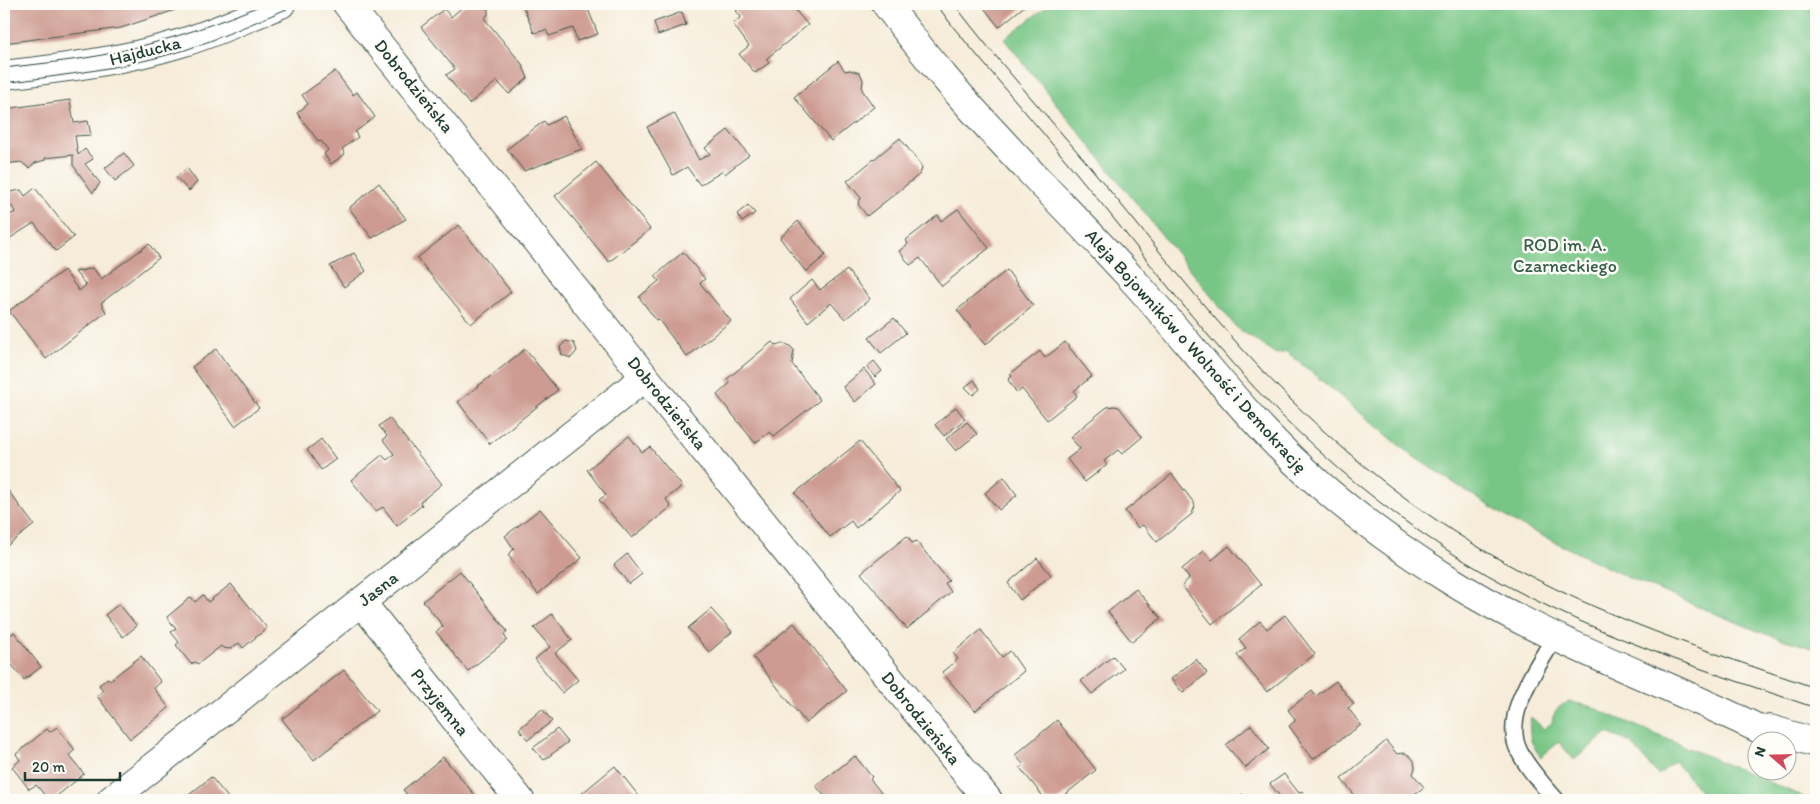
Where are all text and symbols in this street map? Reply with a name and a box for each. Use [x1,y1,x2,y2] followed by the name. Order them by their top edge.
[107,31,184,70] street label: Hajducka
[370,35,459,137] street label: Dobrodzieńska
[1080,224,1312,478] street label: Aleja Bojowników o Wolność i Demokrację
[1513,234,1617,277] park label: ROD im. A. Czarneckiego
[623,352,712,454] street label: Dobrodzieńska
[354,567,402,611] street label: Jasna
[406,664,474,740] street label: Przyjemna
[877,667,966,769] street label: Dobrodzieńska
[1748,732,1798,782] north arrow
[1751,744,1770,759] text: N
[25,749,120,781] scale bar
[32,758,66,776] text: 20 m

